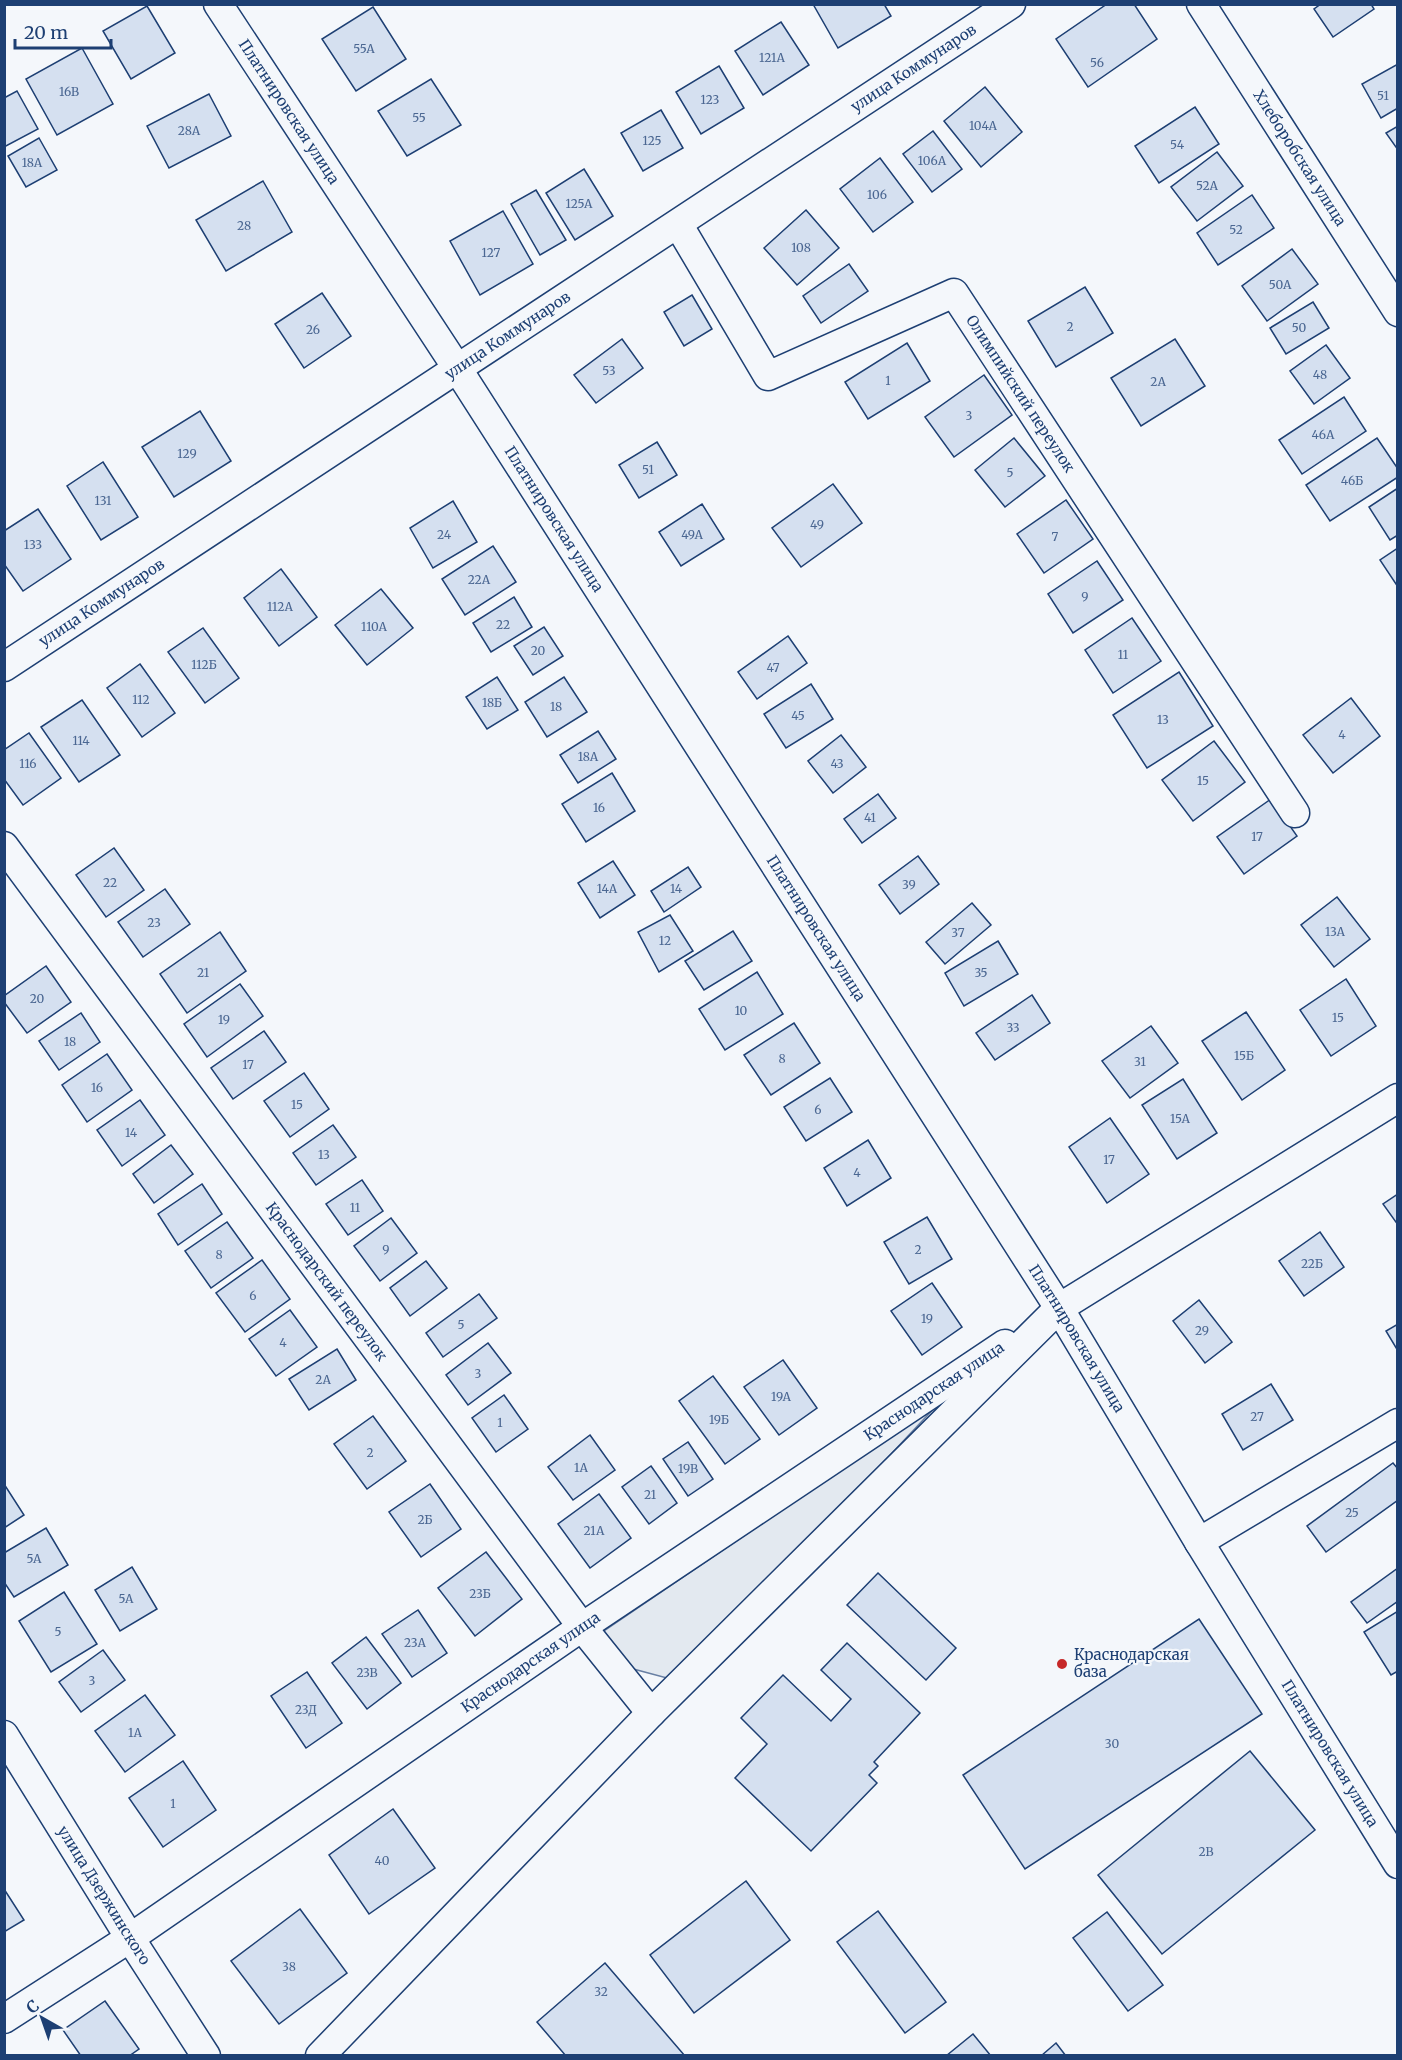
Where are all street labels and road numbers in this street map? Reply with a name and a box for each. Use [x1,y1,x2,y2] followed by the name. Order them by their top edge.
[847,19,980,116] street label: улица Коммунаров
[235,35,344,188] street label: Платнировская улица
[1249,86,1351,230] street label: Хлеборобская улица
[441,287,574,383] street label: улица Коммунаров
[962,311,1079,476] street label: Олимпийский переулок
[501,442,608,595] street label: Платнировская улица
[35,554,168,650] street label: улица Коммунаров
[763,852,870,1005] street label: Платнировская улица
[262,1198,392,1365] street label: Краснодарский переулок
[1025,1261,1129,1416] street label: Платнировская улица
[860,1337,1007,1445] street label: Краснодарская улица
[457,1608,603,1716] street label: Краснодарская улица
[1277,1676,1383,1830] street label: Платнировская улица
[54,1822,155,1969] street label: улица Дзержинского

